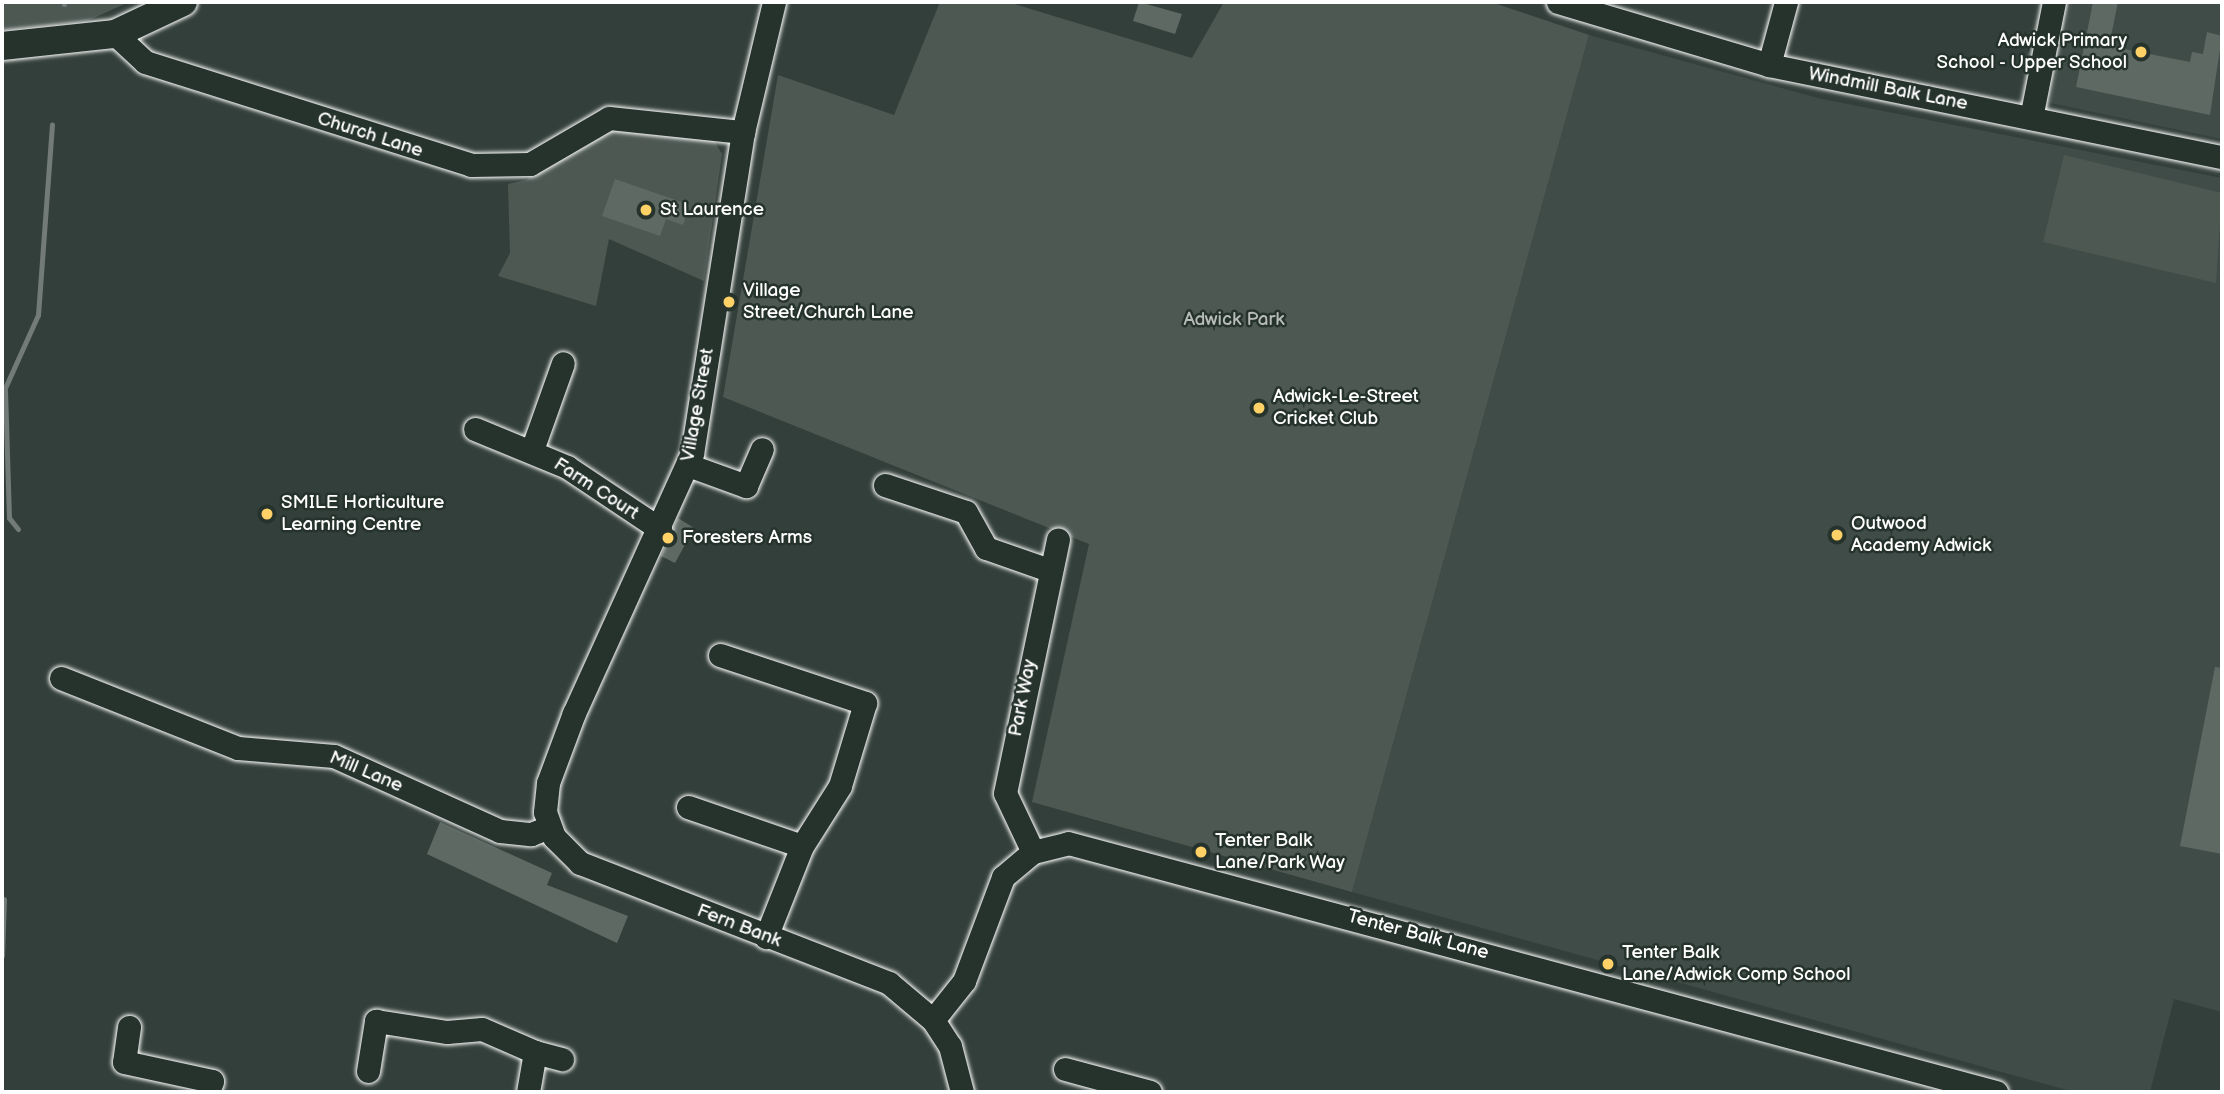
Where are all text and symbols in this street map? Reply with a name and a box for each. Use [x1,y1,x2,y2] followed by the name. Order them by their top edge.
[1935,30,2127,74] place label: Adwick Primary School - Upper School
[2133,44,2149,60] marker: Adwick Primary School - Upper School
[1806,62,1970,116] street label: Windmill Balk Lane
[314,107,426,163] street label: Church Lane
[660,199,764,221] place label: St Laurence
[638,202,654,218] marker: St Laurence
[743,280,913,324] place label: Village Street/Church Lane
[721,294,737,310] marker: Village Street/Church Lane
[1183,309,1285,331] park label: Adwick Park
[677,346,719,464] street label: Village Street
[1273,386,1419,430] place label: Adwick-Le-Street Cricket Club
[1251,400,1267,416] marker: Adwick-Le-Street Cricket Club
[549,453,643,525] street label: Farm Court
[281,492,444,536] place label: SMILE Horticulture Learning Centre
[259,506,275,522] marker: SMILE Horticulture Learning Centre
[1851,513,1993,557] place label: Outwood Academy Adwick
[682,527,812,549] place label: Foresters Arms
[1829,527,1845,543] marker: Outwood Academy Adwick
[660,530,676,546] marker: Foresters Arms
[1004,657,1042,739] street label: Park Way
[326,746,406,798] street label: Mill Lane
[1215,830,1346,874] place label: Tenter Balk Lane/Park Way
[1193,844,1209,860] marker: Tenter Balk Lane/Park Way
[694,899,784,953] street label: Fern Bank
[1345,905,1491,965] street label: Tenter Balk Lane
[1622,942,1851,986] place label: Tenter Balk Lane/Adwick Comp School
[1600,956,1616,972] marker: Tenter Balk Lane/Adwick Comp School

